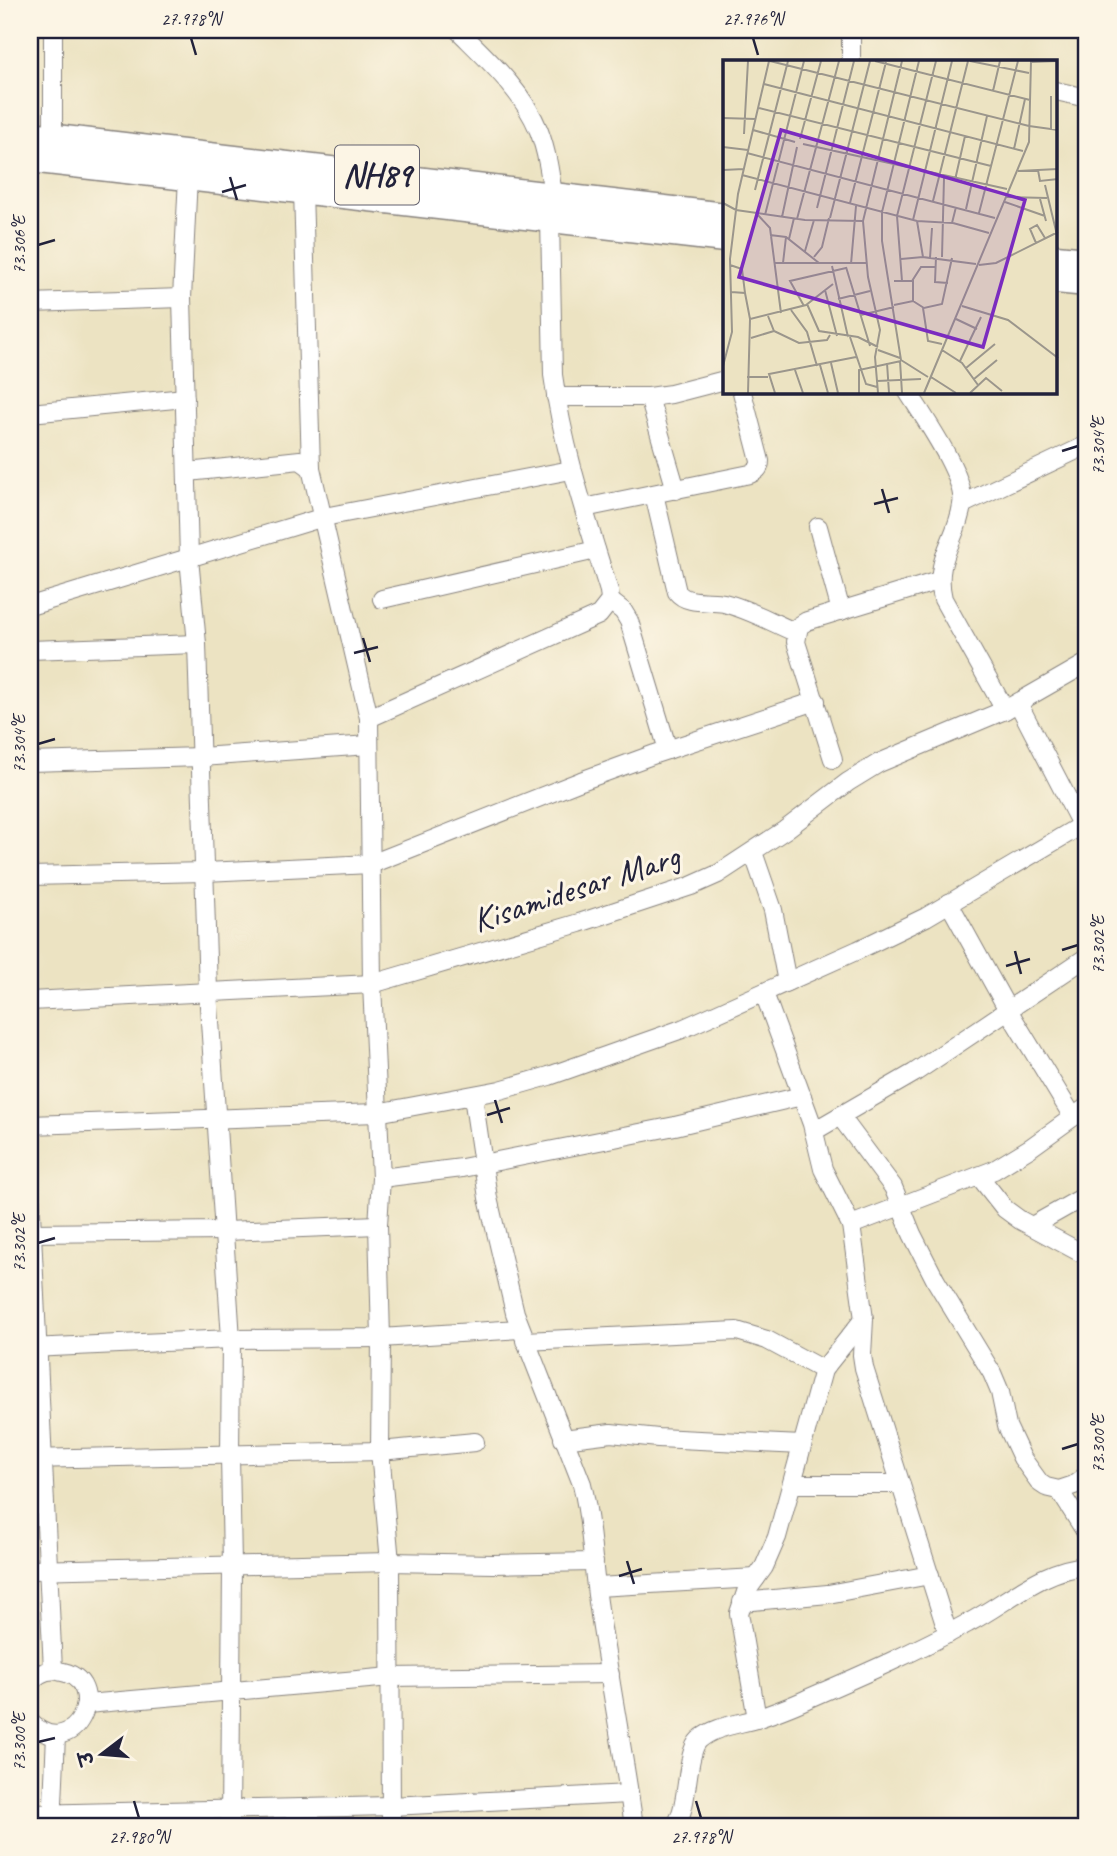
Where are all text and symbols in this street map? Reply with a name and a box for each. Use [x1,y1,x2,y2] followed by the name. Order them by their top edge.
[161,8,224,30] text: 27.978°N
[723,8,786,30] text: 27.976°N
[723,60,1058,394] inset map
[335,146,419,204] road number: NH89
[8,213,30,274] text: 73.306°E
[1087,414,1109,475] text: 73.304°E
[8,712,30,773] text: 73.304°E
[467,833,687,943] street label: Kisamidesar Marg
[1087,913,1109,974] text: 73.302°E
[8,1211,30,1272] text: 73.302°E
[1087,1412,1109,1473] text: 73.300°E
[8,1710,30,1771] text: 73.300°E
[66,1720,136,1790] north arrow
[73,1747,100,1770] text: उ
[109,1826,172,1848] text: 27.980°N
[671,1826,734,1848] text: 27.978°N

